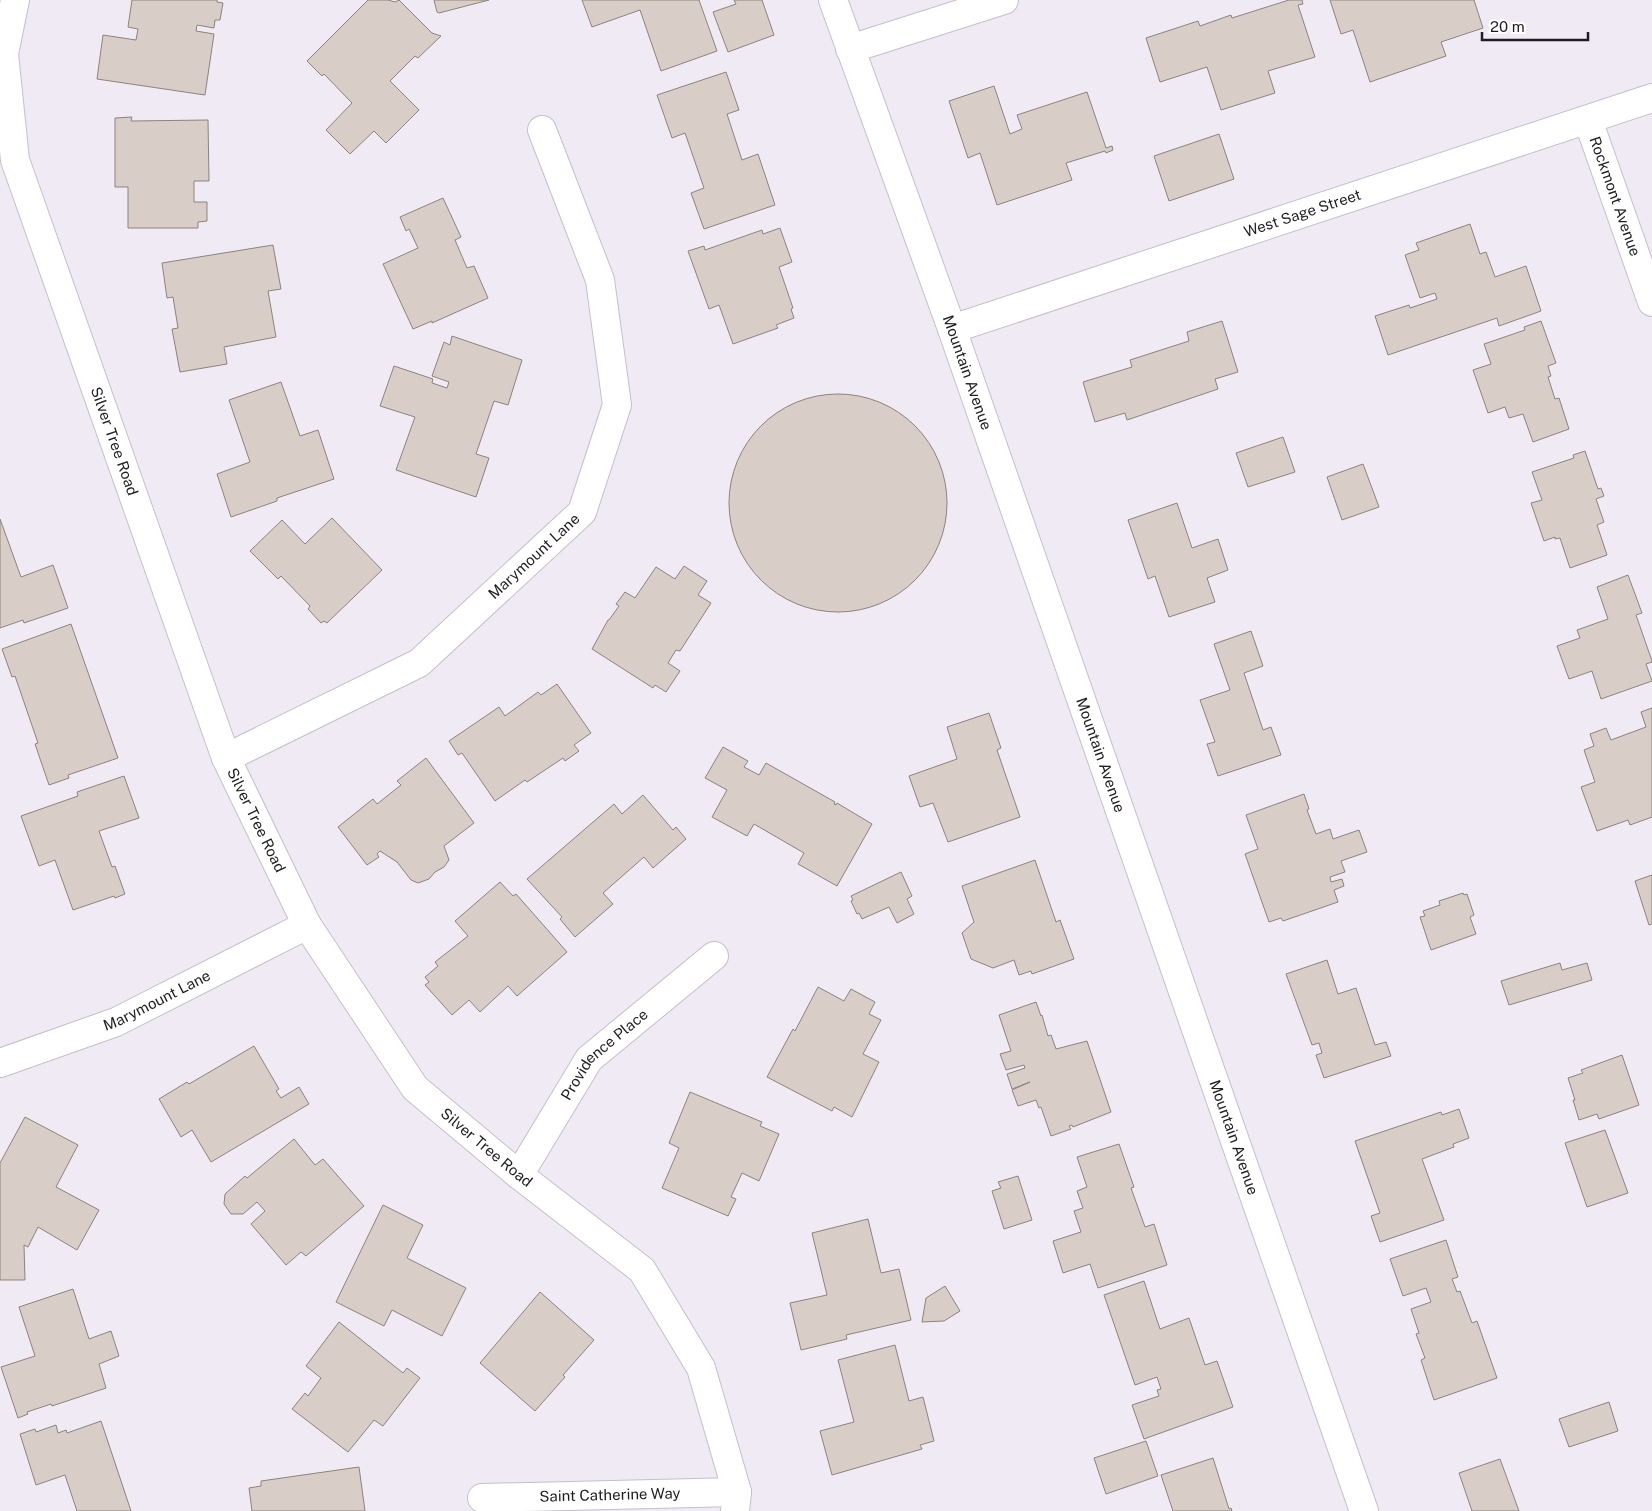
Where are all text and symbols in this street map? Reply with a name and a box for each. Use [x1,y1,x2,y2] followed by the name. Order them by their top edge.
[1482,10,1588,42] scale bar
[1490,18,1525,35] text: 20 m
[1586,134,1644,258] street label: Rockmont Avenue
[1242,186,1363,240] street label: West Sage Street
[940,313,996,432] street label: Mountain Avenue
[88,385,142,498] street label: Silver Tree Road
[485,510,583,602] street label: Marymount Lane
[1073,695,1129,815] street label: Mountain Avenue
[224,765,289,875] street label: Silver Tree Road
[101,967,213,1034] street label: Marymount Lane
[557,1005,651,1103] street label: Providence Place
[1206,1078,1262,1197] street label: Mountain Avenue
[438,1104,536,1190] street label: Silver Tree Road
[539,1484,681,1505] street label: Saint Catherine Way

